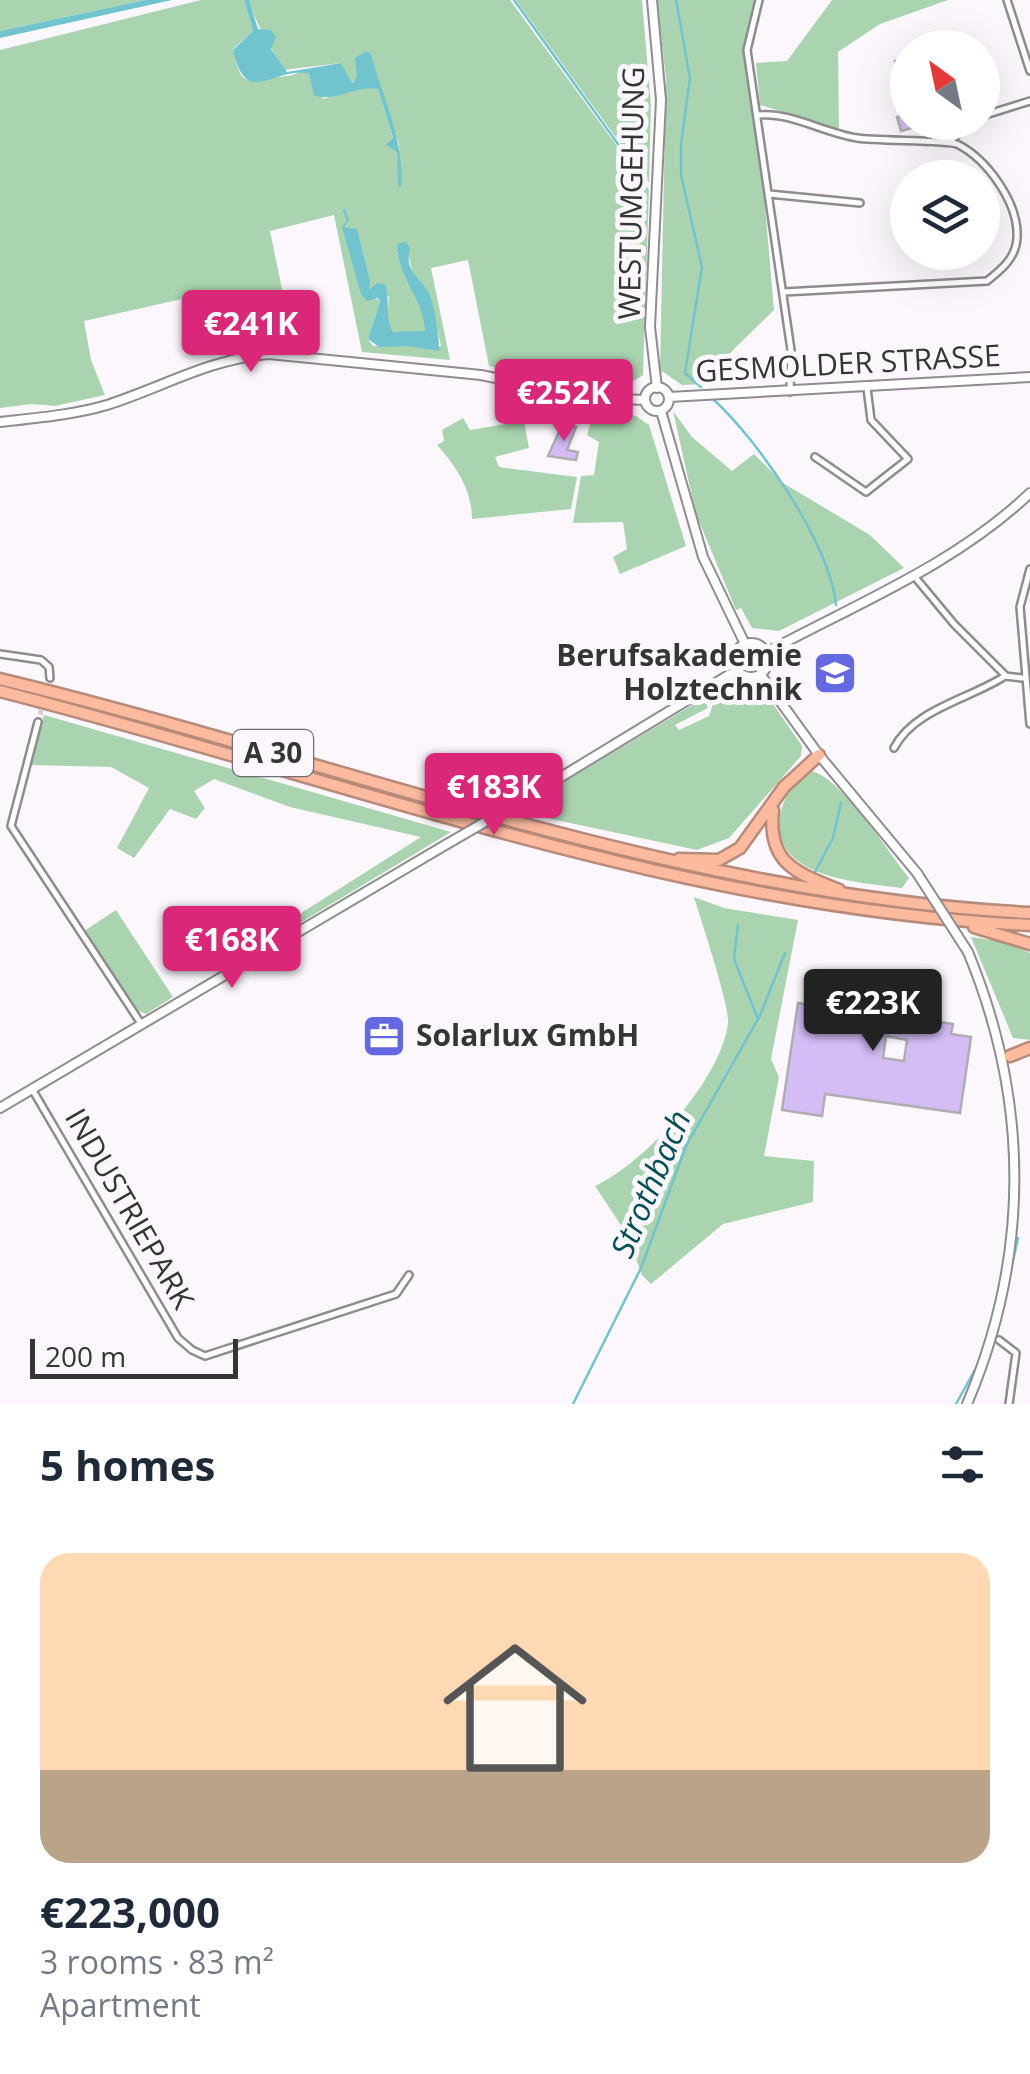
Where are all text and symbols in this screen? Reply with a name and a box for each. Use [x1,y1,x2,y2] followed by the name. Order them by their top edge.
[890,30,1000,140] north arrow
[890,30,1000,270] map controls
[608,66,653,320] street label: WESTUMGEHUNG
[890,160,1000,270] button: layers
[181,290,321,375] pin: €241K
[204,301,298,344] text: €241K
[694,334,1002,391] street label: GESMOLDER STRASSE
[494,359,634,444] pin: €252K
[517,370,611,413] text: €252K
[556,634,802,709] place label: Berufsakademie Holztechnik
[812,650,858,696] school or university icon: Berufsakademie Holztechnik
[233,730,313,776] road number: A 30
[424,753,564,838] pin: €183K
[447,764,541,807] text: €183K
[162,906,302,991] pin: €168K
[185,917,279,960] text: €168K
[803,969,943,1054] pin: €223K
[826,980,920,1023] text: €223K
[361,1013,407,1059] office icon: Solarlux GmbH
[416,1014,639,1055] place label: Solarlux GmbH
[56,1101,205,1316] street label: INDUSTRIEPARK
[599,1103,700,1264] water label: Strothbach
[30,1334,238,1378] scale bar
[45,1337,126,1375] text: 200 m
[40,1436,215,1493] text: 5 homes
[935,1437,990,1492] icon: filters
[425,1618,605,1798] icon: home
[40,1883,220,1940] text: €223,000
[40,1940,274,1983] text: 3 rooms · 83 m²
[40,1983,201,2026] text: Apartment

